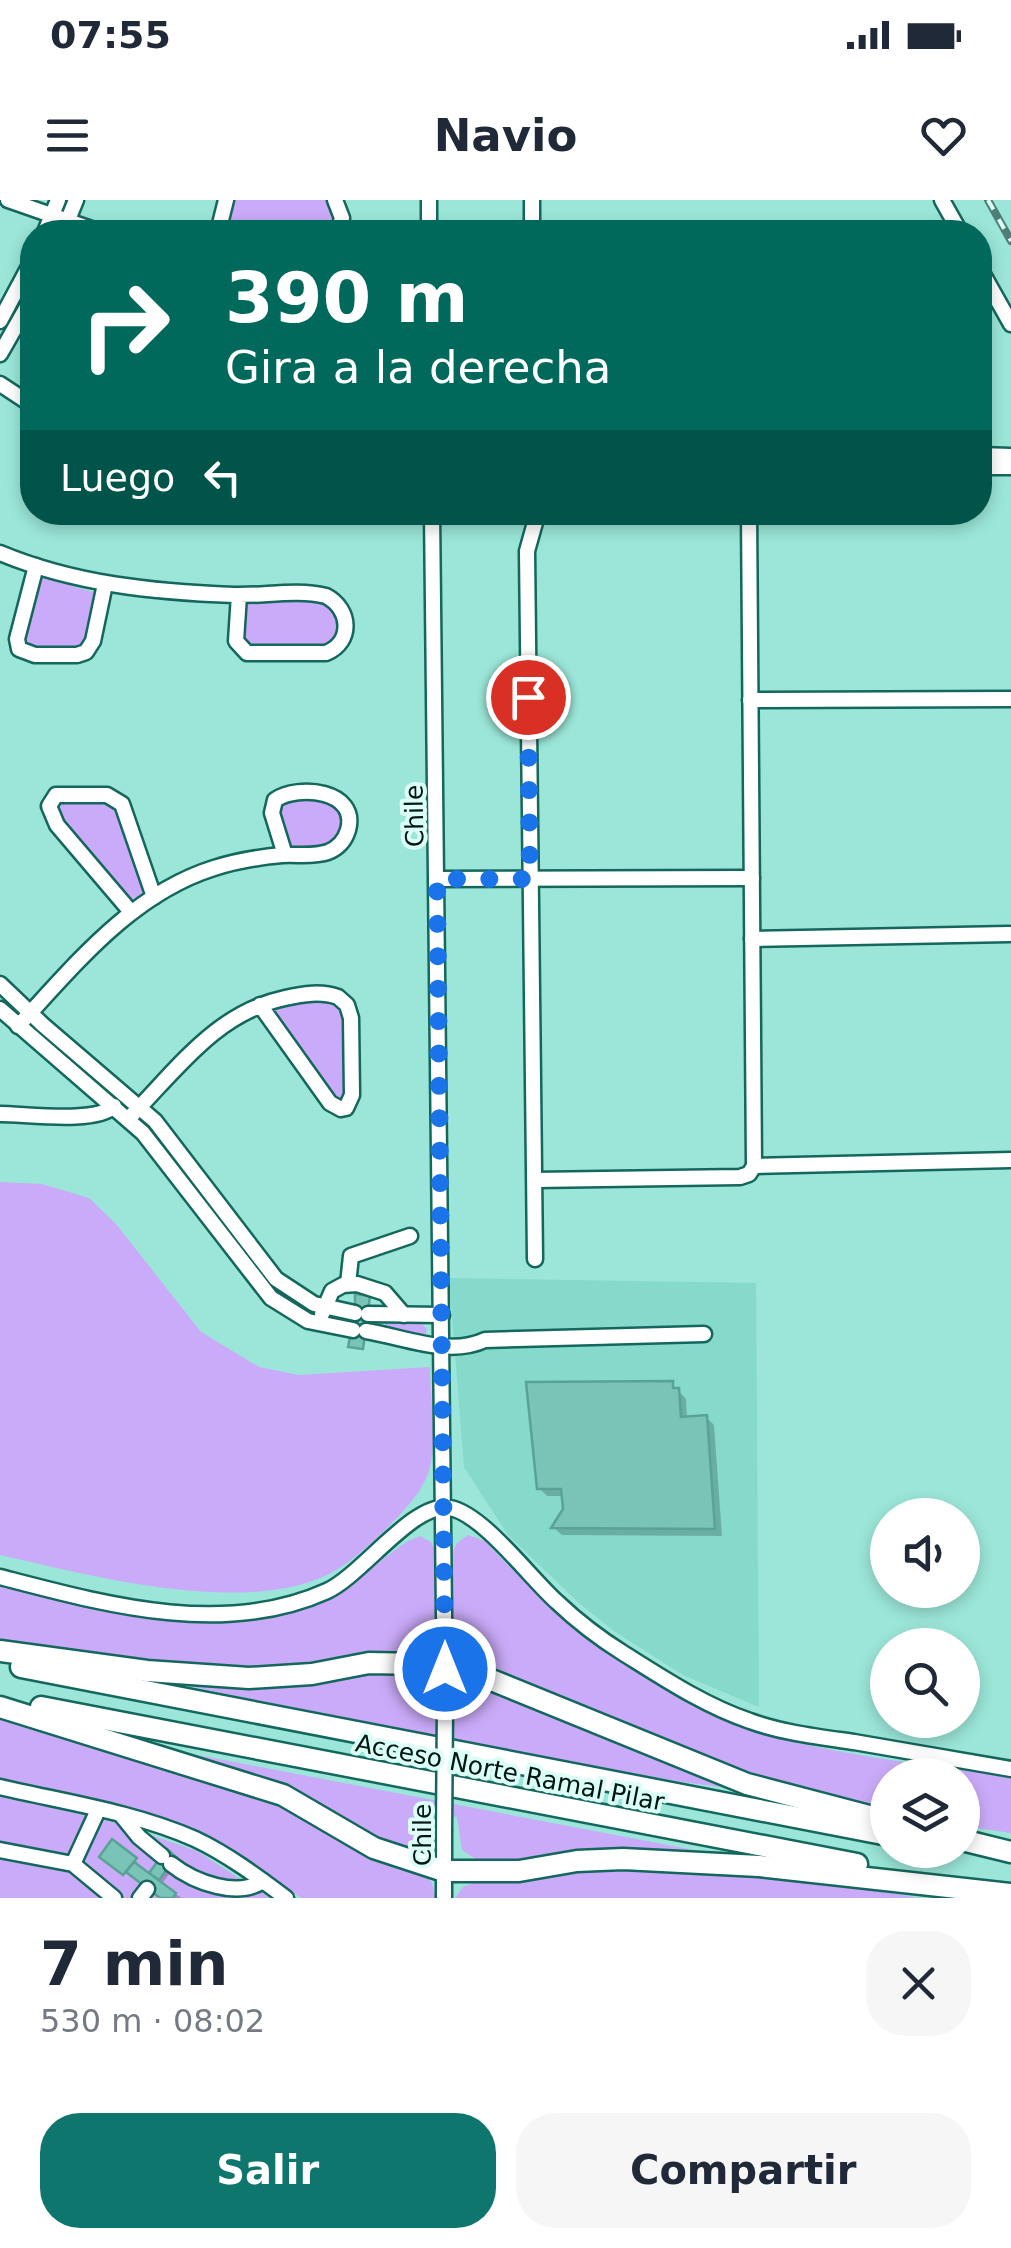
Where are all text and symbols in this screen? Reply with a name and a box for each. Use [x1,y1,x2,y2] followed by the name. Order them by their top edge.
[50,13,171,57] text: 07:55
[40,108,95,163] icon: menu
[916,108,971,163] icon: heart
[434,109,577,162] text: Navio
[225,257,468,339] text: 390 m
[60,260,190,390] icon: right
[225,341,611,394] text: Gira a la derecha
[195,450,250,505] icon: left
[60,456,175,500] text: Luego
[486,655,571,740] pin
[501,670,556,725] icon: arrive
[399,784,430,848] street label: Chile
[870,1498,980,1868] map controls
[870,1498,980,1608] button: sound
[393,1617,497,1721] position arrow
[870,1628,980,1738] button: search
[353,1728,667,1817] street label: Acceso Norte Ramal Pilar
[870,1758,980,1868] button: layers
[408,1804,437,1866] street label: Chile
[40,1929,228,1999] text: 7 min
[866,1931,971,2036] button: close
[40,2002,265,2040] text: 530 m · 08:02
[40,2113,496,2228] button: Salir
[516,2113,971,2228] button: Compartir

